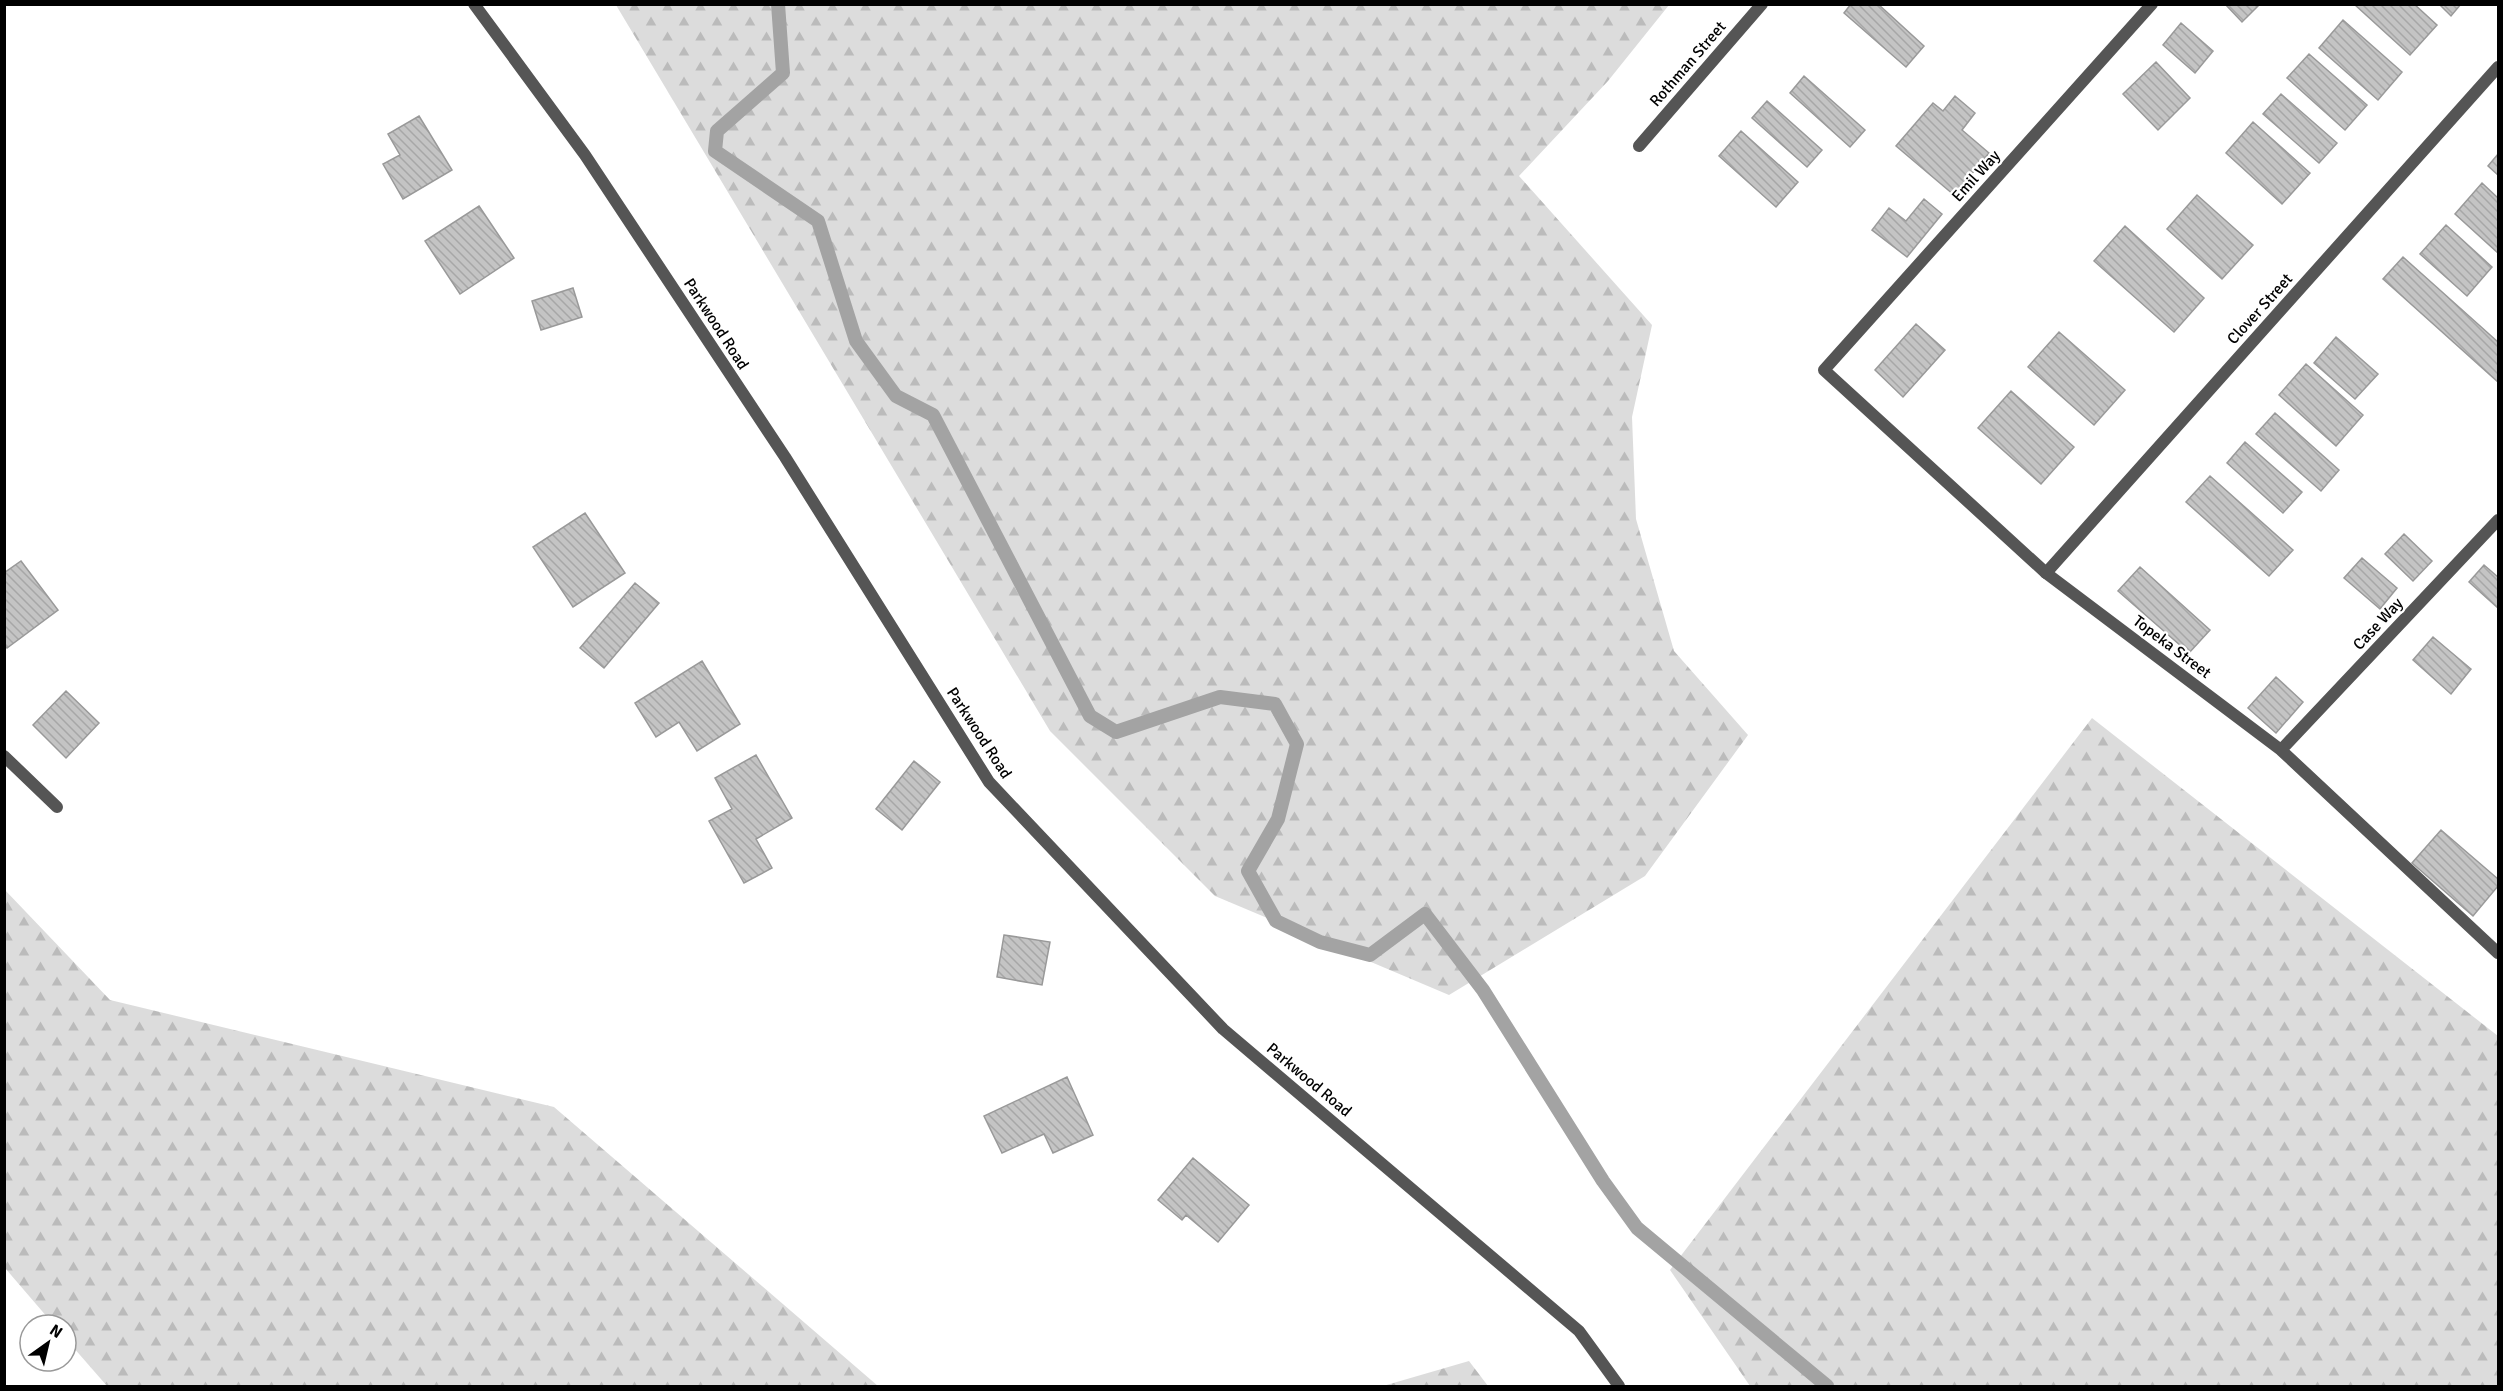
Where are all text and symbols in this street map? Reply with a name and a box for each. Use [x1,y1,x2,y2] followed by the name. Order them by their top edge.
[1645,17,1731,111] street label: Rothman Street
[1948,146,2005,206] street label: Emil Way
[2223,269,2297,349] street label: Clover Street
[679,275,753,373] street label: Parkwood Road
[2349,593,2408,654] street label: Case Way
[2129,611,2215,683] street label: Topeka Street
[942,684,1016,782] street label: Parkwood Road
[1262,1039,1356,1121] street label: Parkwood Road
[18,1313,78,1373] north arrow
[46,1320,66,1343] text: N

